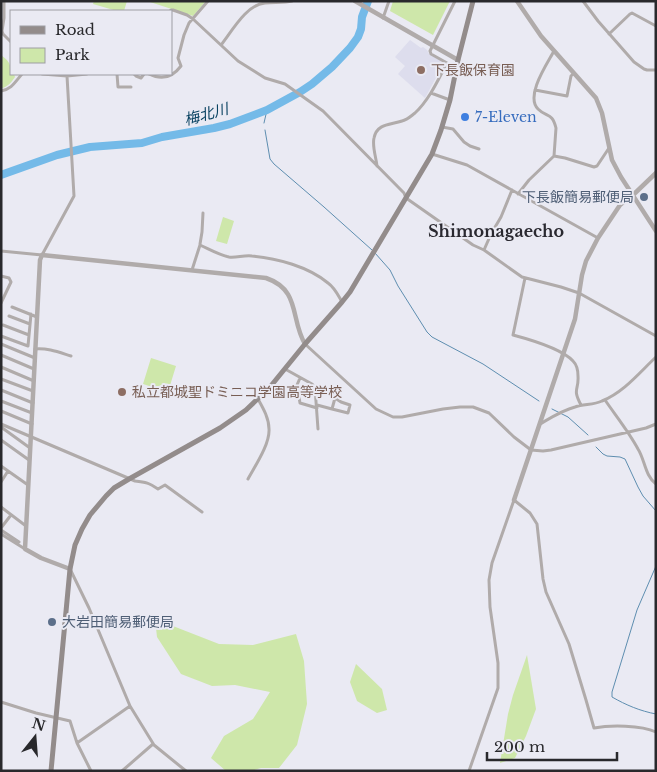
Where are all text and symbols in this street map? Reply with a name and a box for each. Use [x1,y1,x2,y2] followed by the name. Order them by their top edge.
[10,10,172,75] legend
[55,20,95,39] text: Road
[55,45,91,64] text: Park
[431,61,515,79] place label: 下長飯保育園
[415,64,427,76] marker: 下長飯保育園
[182,98,232,129] water label: 梅北川
[475,108,537,126] place label: 7-Eleven
[459,111,471,123] marker: 7-Eleven
[522,188,634,206] place label: 下長飯簡易郵便局
[638,191,650,203] marker: 下長飯簡易郵便局
[428,221,564,241] district label: Shimonagaecho
[132,383,342,401] place label: 私立都城聖ドミニコ学園高等学校
[116,386,128,398] marker: 私立都城聖ドミニコ学園高等学校
[62,613,174,631] place label: 大岩田簡易郵便局
[46,616,58,628] marker: 大岩田簡易郵便局
[10,712,60,762] north arrow
[30,714,48,735] text: N
[487,730,617,762] scale bar
[494,737,545,756] text: 200 m

